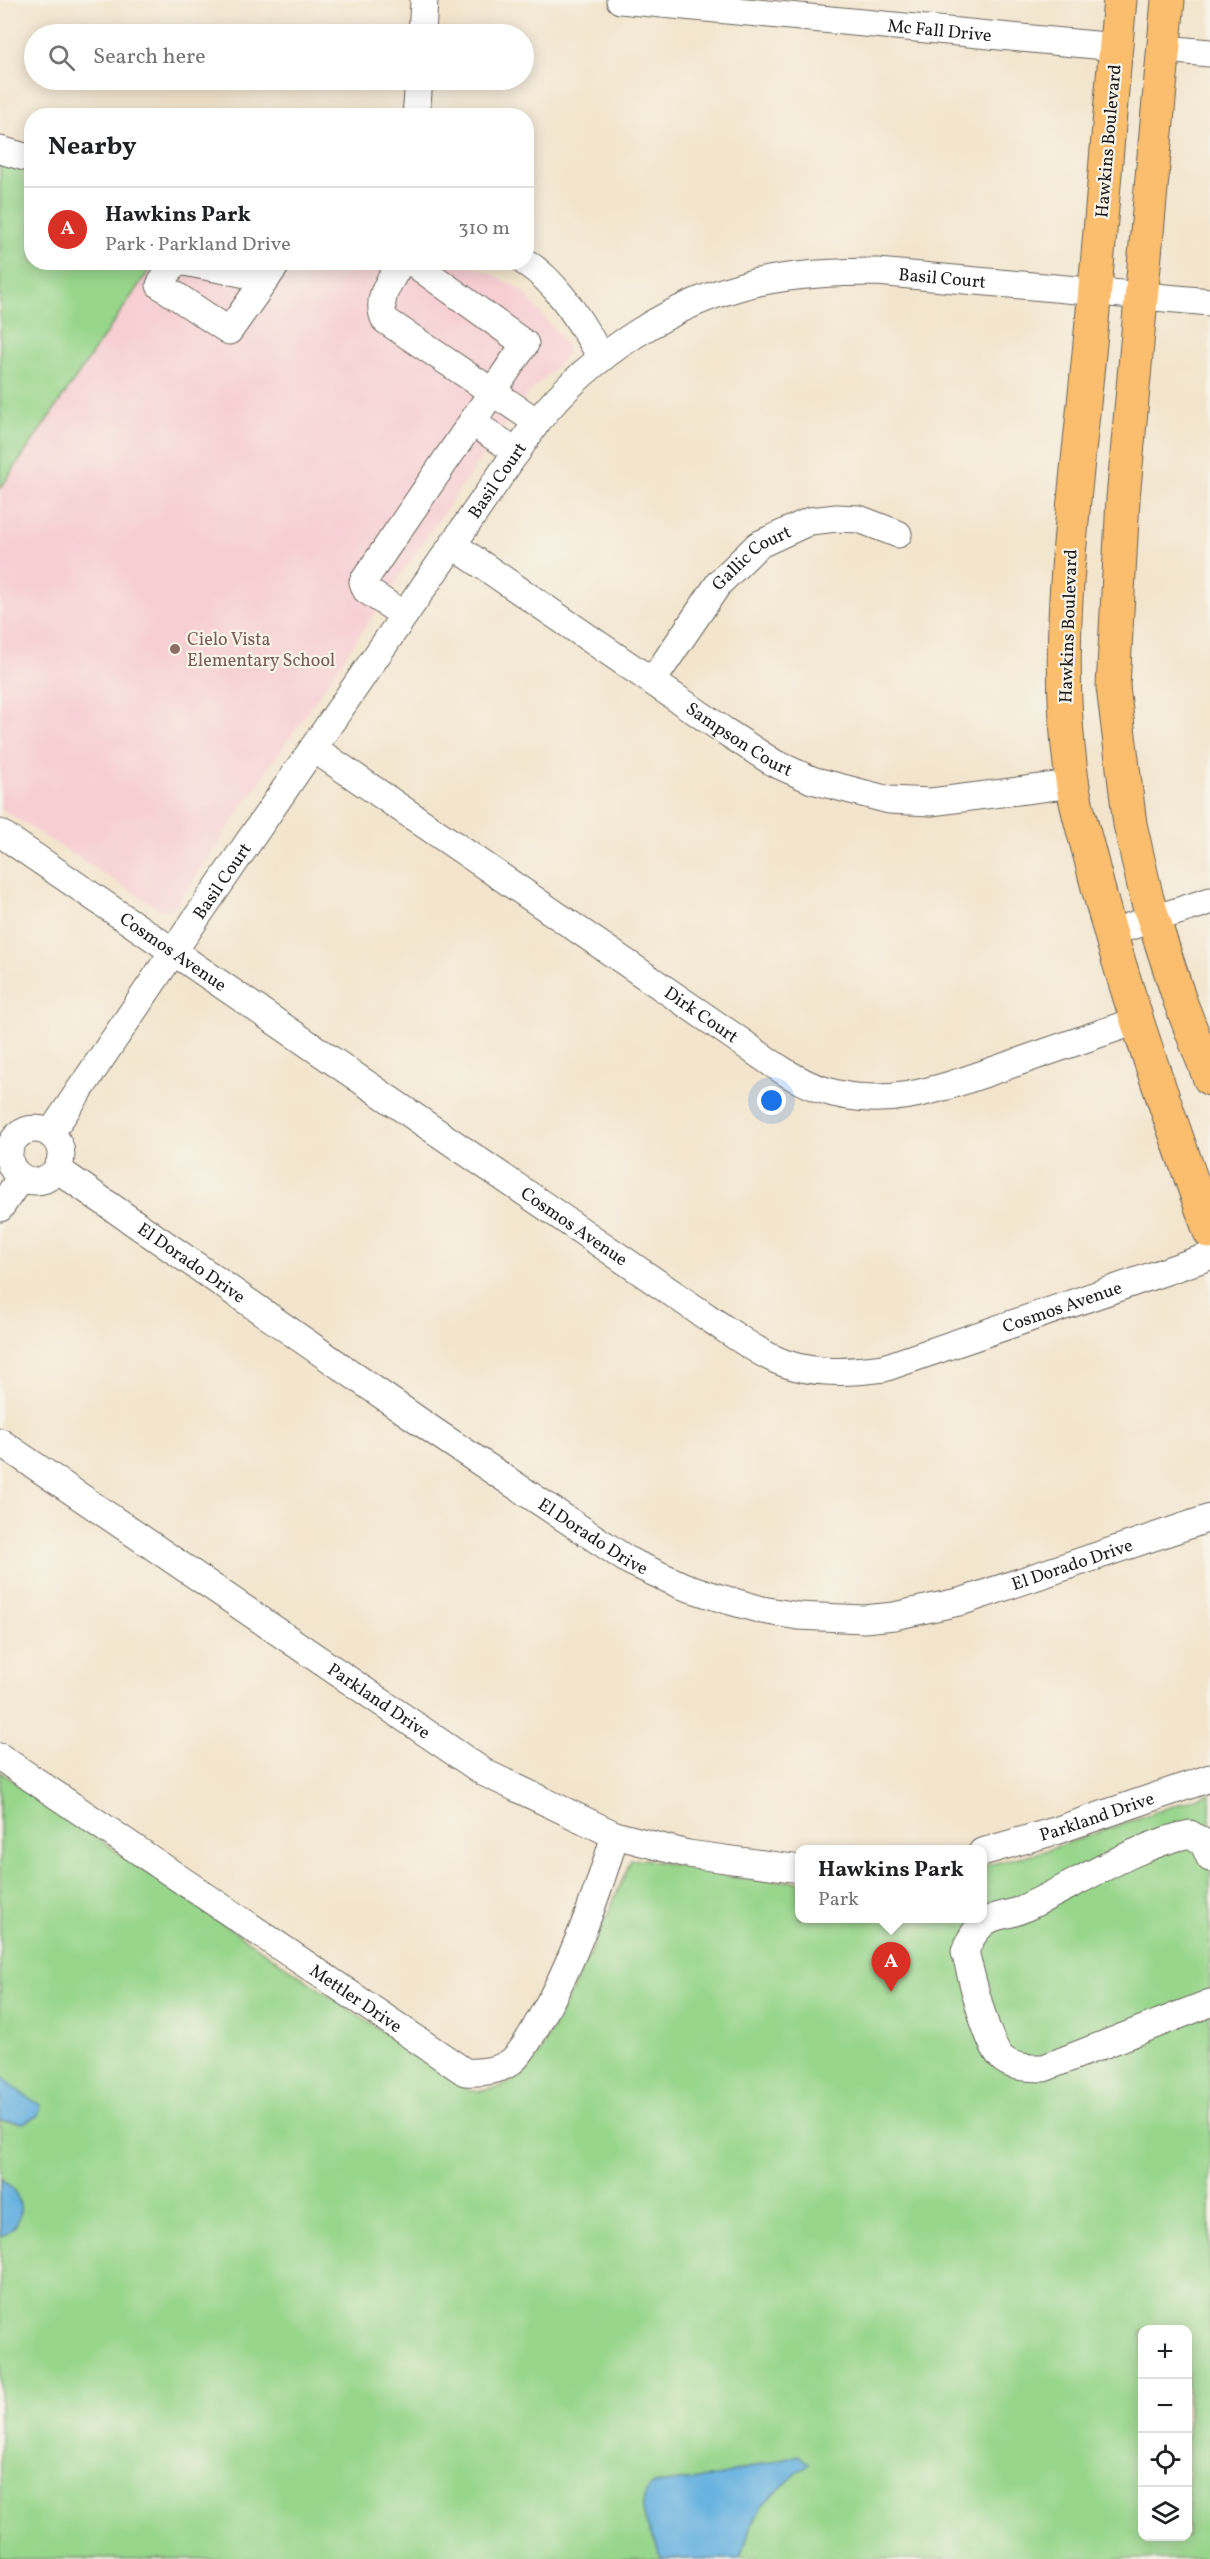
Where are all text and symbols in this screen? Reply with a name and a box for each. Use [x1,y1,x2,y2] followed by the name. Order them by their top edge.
[886,14,993,49] street label: Mc Fall Drive
[24,24,534,90] search box
[45,41,78,74] icon: search
[93,42,206,73] text: Search here
[1090,63,1129,219] street label: Hawkins Boulevard
[48,129,137,165] text: Nearby
[105,200,251,231] text: Hawkins Park
[60,215,75,243] text: A
[458,215,510,243] text: 310 m
[105,231,291,259] text: Park · Parkland Drive
[897,263,987,296] street label: Basil Court
[463,438,533,524] street label: Basil Court
[707,520,796,597] street label: Gallic Court
[1054,549,1085,703] street label: Hawkins Boulevard
[187,628,335,674] place label: Cielo Vista Elementary School
[168,642,182,656] marker: Cielo Vista Elementary School
[680,697,796,784] street label: Sampson Court
[188,838,258,925] street label: Basil Court
[114,907,231,998] street label: Cosmos Avenue
[658,981,743,1050] street label: Dirk Court
[757,1086,786,1115] your location
[515,1182,632,1273] street label: Cosmos Avenue
[132,1218,250,1310] street label: El Dorado Drive
[999,1276,1126,1340] street label: Cosmos Avenue
[532,1493,652,1582] street label: El Dorado Drive
[1009,1534,1136,1598] street label: El Dorado Drive
[322,1658,435,1746] street label: Parkland Drive
[1037,1787,1158,1849] street label: Parkland Drive
[795,1845,987,1923] popup
[818,1855,964,1886] text: Hawkins Park
[818,1886,859,1914] text: Park
[872,1942,910,1992] pin: A
[304,1959,406,2040] street label: Mettler Drive
[1138,2325,1192,2541] map controls
[1138,2325,1192,2379] button: +
[1138,2379,1192,2433] button: −
[1138,2433,1192,2487] button: locate
[1138,2487,1192,2541] button: layers

